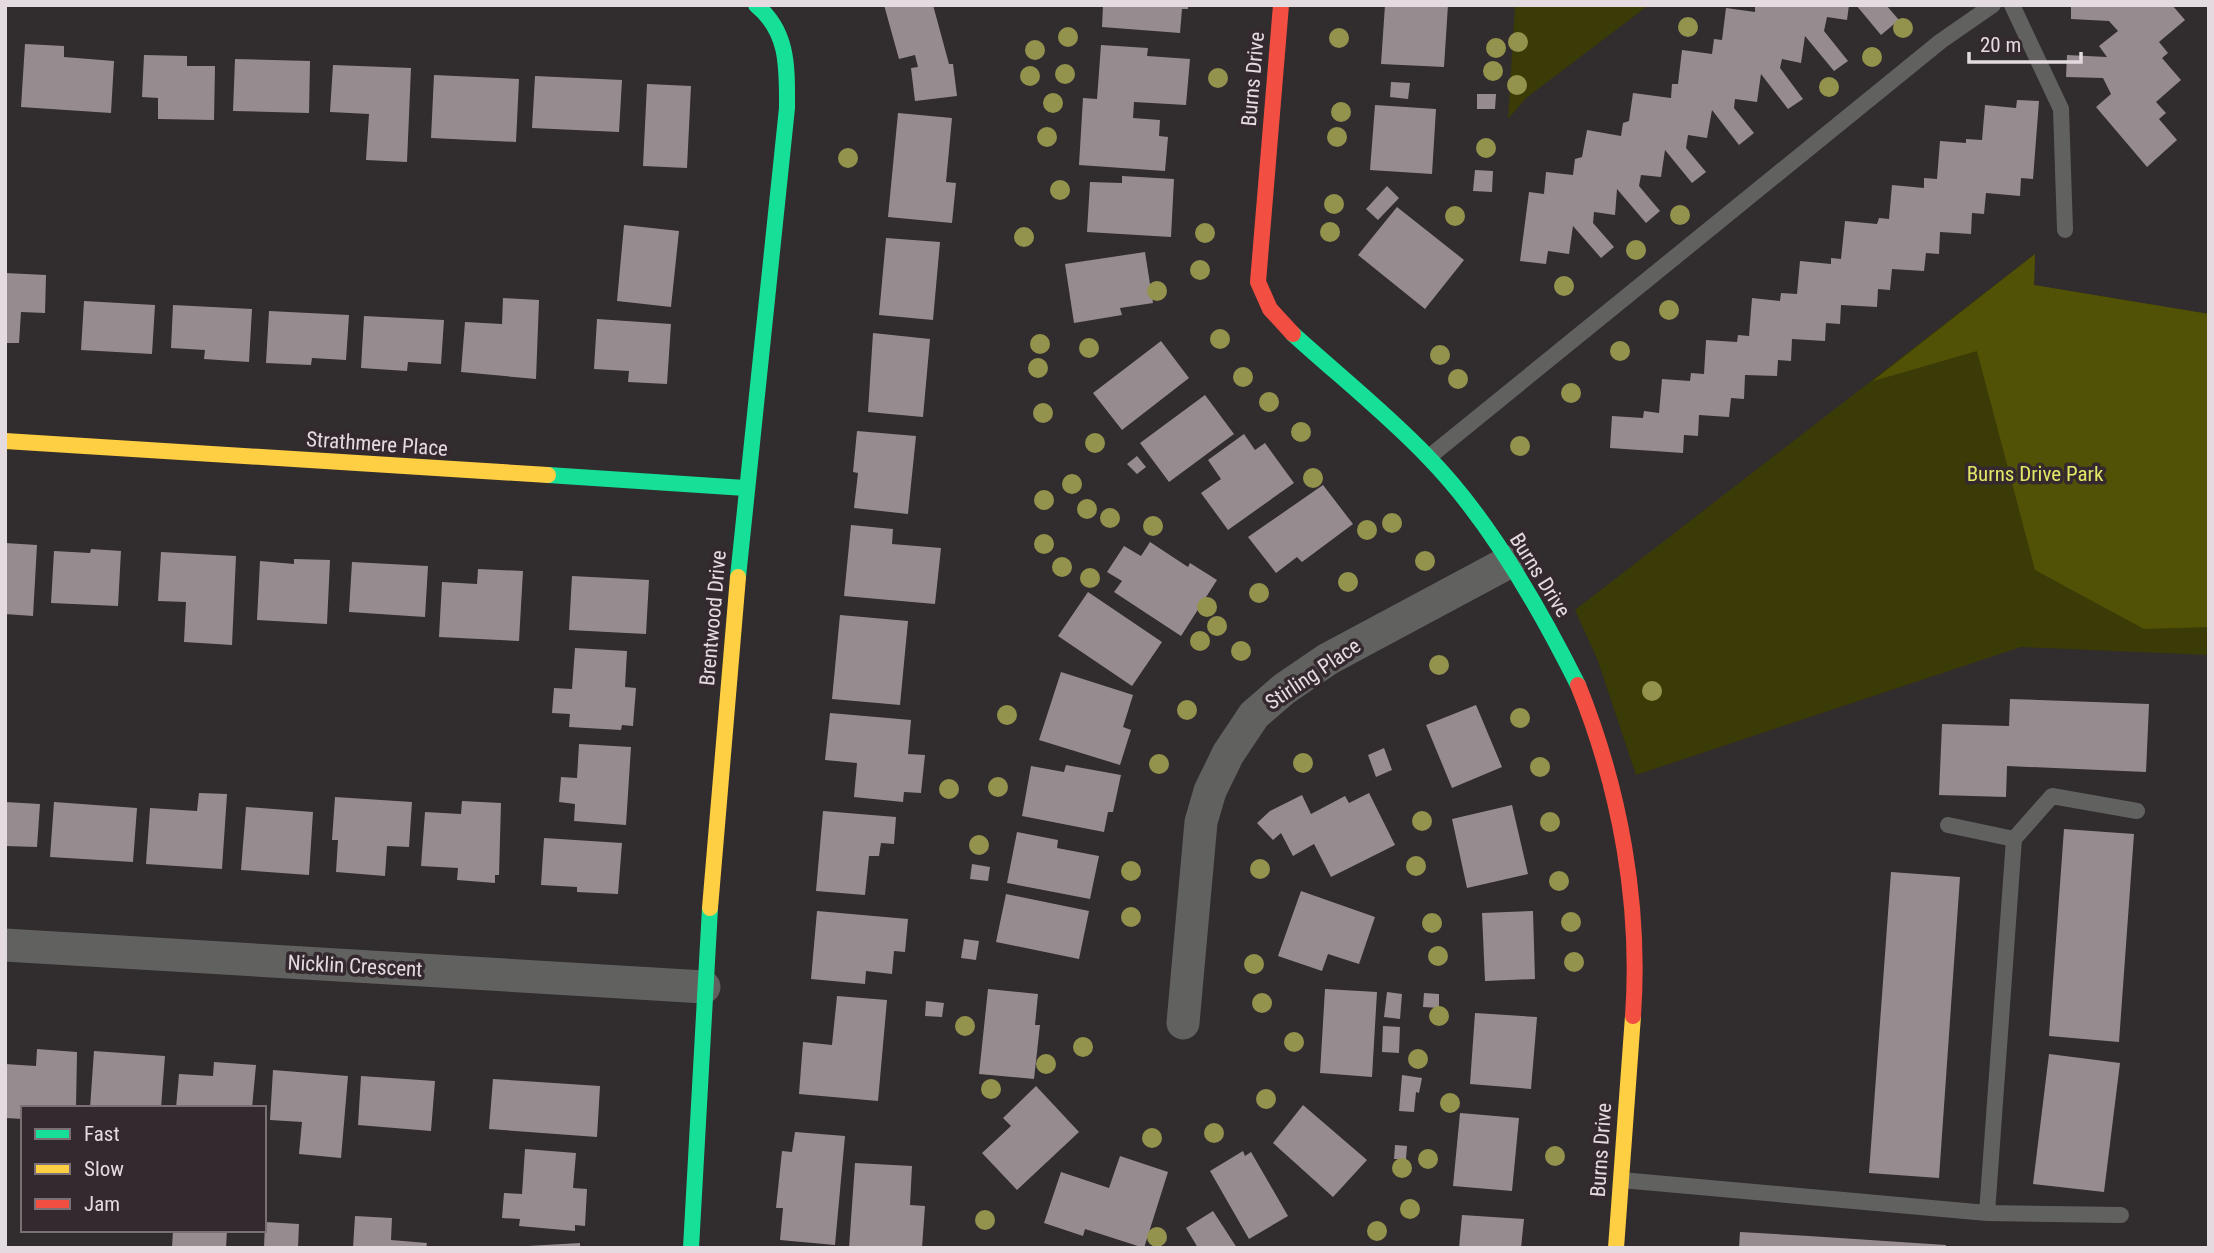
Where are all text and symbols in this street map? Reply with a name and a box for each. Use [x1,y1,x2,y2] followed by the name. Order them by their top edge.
[1969,21,2081,65] scale bar
[1237,31,1269,127] street label: Burns Drive
[1980,33,2021,57] text: 20 m
[305,427,449,461] street label: Strathmere Place
[1967,462,2104,486] park label: Burns Drive Park
[1505,529,1575,622] street label: Burns Drive
[695,549,731,687] street label: Brentwood Drive
[1261,633,1365,715] street label: Stirling Place
[287,950,423,982] street label: Nicklin Crescent
[1586,1102,1616,1198] street label: Burns Drive
[21,1106,266,1232] legend
[84,1122,120,1146] text: Fast
[84,1157,124,1181] text: Slow
[84,1192,120,1216] text: Jam

